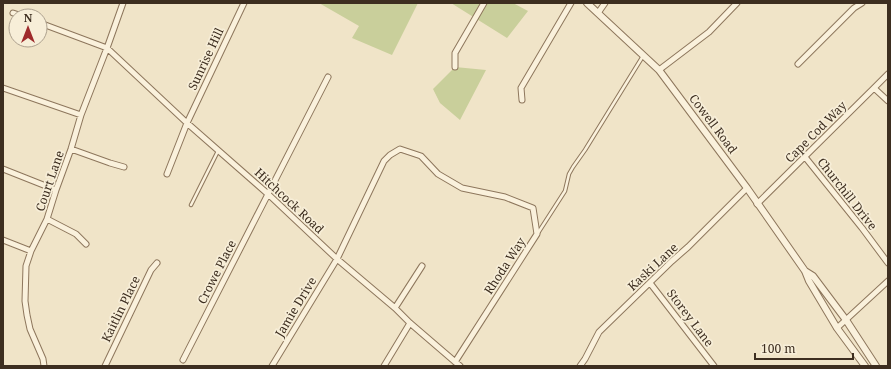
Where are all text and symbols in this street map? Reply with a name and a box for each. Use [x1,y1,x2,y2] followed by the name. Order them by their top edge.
[8,8,48,48] north arrow
[24,10,33,25] text: N
[184,25,228,93] street label: Sunrise Hill
[685,90,742,157] street label: Cowell Road
[781,97,850,166] street label: Cape Cod Way
[31,148,68,214] street label: Court Lane
[814,154,881,234] street label: Churchill Drive
[251,164,328,238] street label: Hitchcock Road
[480,234,529,297] street label: Rhoda Way
[193,237,240,307] street label: Crowe Place
[624,239,681,294] street label: Kaski Lane
[97,273,144,345] street label: Kaitlin Place
[270,273,320,341] street label: Jamie Drive
[663,285,718,350] street label: Storey Lane
[755,335,853,361] scale bar
[761,340,796,357] text: 100 m

